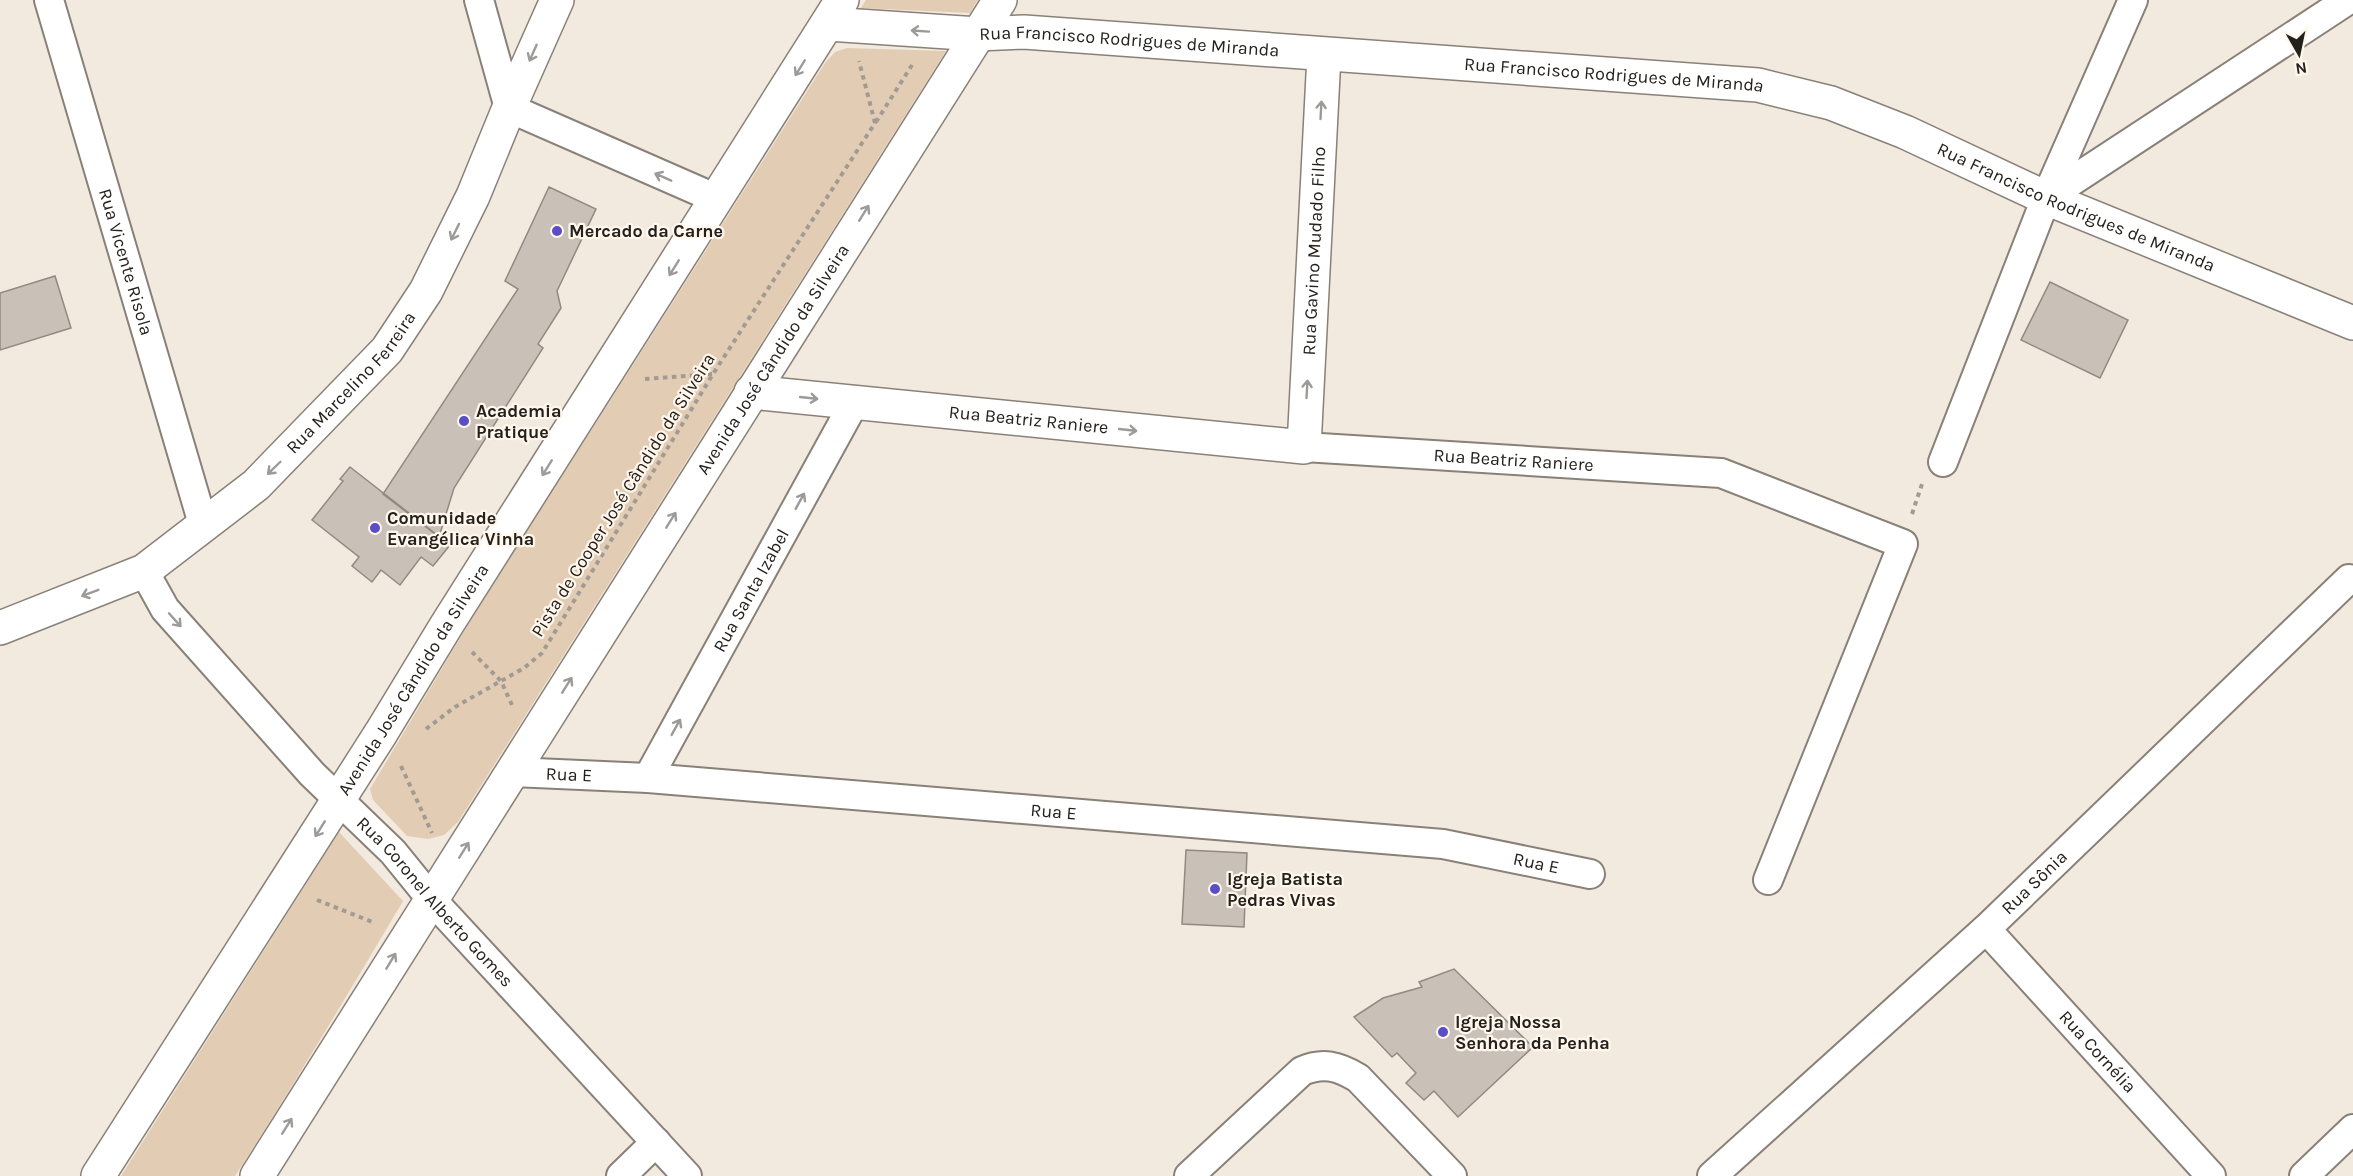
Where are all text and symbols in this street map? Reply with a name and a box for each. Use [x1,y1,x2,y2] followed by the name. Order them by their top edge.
[979,21,1280,61] street label: Rua Francisco Rodrigues de Miranda
[2269,24,2329,84] north arrow
[911,25,930,36] one-way arrow
[527,44,539,62] one-way arrow
[1463,53,1767,97] street label: Rua Francisco Rodrigues de Miranda
[2294,58,2308,79] text: N
[794,59,807,76] one-way arrow
[1316,101,1327,121] one-way arrow
[1934,138,2218,277] street label: Rua Francisco Rodrigues de Miranda
[1298,146,1330,356] street label: Rua Gavino Mudado Filho
[654,170,672,181] one-way arrow
[94,186,158,338] street label: Rua Vicente Risola
[859,205,871,222] one-way arrow
[569,220,723,242] place label: Mercado da Carne
[449,222,461,240] one-way arrow
[550,224,564,238] marker: Mercado da Carne
[692,240,854,479] street label: Avenida José Cândido da Silveira
[667,259,679,276] one-way arrow
[281,307,420,458] street label: Rua Marcelino Ferreira
[526,349,720,641] street label: Pista de Cooper José Cândido da Silveira
[1302,379,1313,399] one-way arrow
[799,393,819,404] one-way arrow
[476,400,561,443] place label: Academia Pratique
[948,401,1109,438] street label: Rua Beatriz Raniere
[457,414,471,428] marker: Academia Pratique
[1118,425,1138,436] one-way arrow
[1433,444,1594,476] street label: Rua Beatriz Raniere
[540,459,552,476] one-way arrow
[266,460,281,475] one-way arrow
[794,493,806,510] one-way arrow
[387,507,534,550] place label: Comunidade Evangélica Vinha
[665,512,677,529] one-way arrow
[368,521,382,535] marker: Comunidade Evangélica Vinha
[708,525,794,656] street label: Rua Santa Izabel
[333,560,493,800] street label: Avenida José Cândido da Silveira
[81,588,100,599] one-way arrow
[168,613,182,628] one-way arrow
[562,677,574,694] one-way arrow
[670,719,682,736] one-way arrow
[545,762,593,787] street label: Rua E
[1030,799,1077,825] street label: Rua E
[352,812,518,992] street label: Rua Coronel Alberto Gomes
[313,820,326,837] one-way arrow
[457,842,470,859] one-way arrow
[1997,846,2072,919] street label: Rua Sônia
[1511,848,1561,878] street label: Rua E
[1227,868,1343,911] place label: Igreja Batista Pedras Vivas
[1208,882,1222,896] marker: Igreja Batista Pedras Vivas
[386,953,398,970] one-way arrow
[2055,1006,2141,1098] street label: Rua Cornélia
[1455,1011,1610,1054] place label: Igreja Nossa Senhora da Penha
[1436,1025,1450,1039] marker: Igreja Nossa Senhora da Penha
[282,1118,294,1135] one-way arrow

